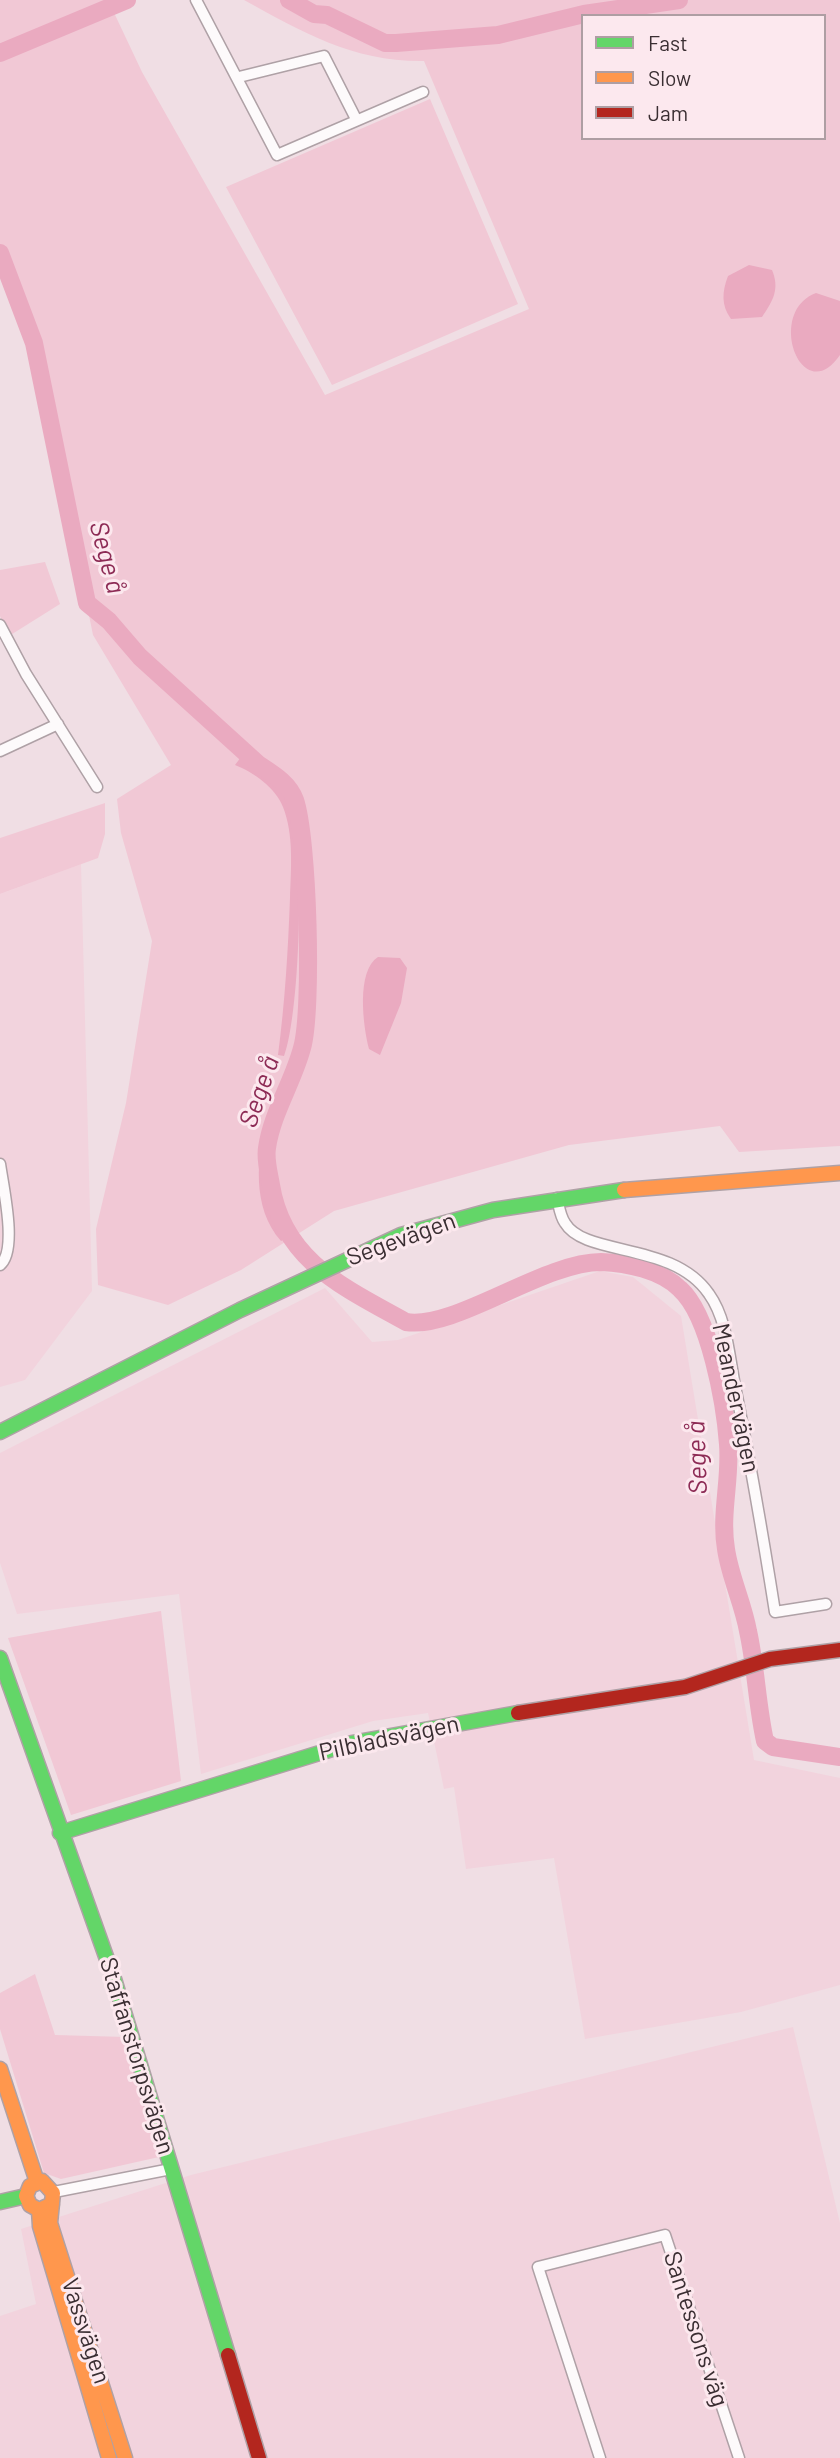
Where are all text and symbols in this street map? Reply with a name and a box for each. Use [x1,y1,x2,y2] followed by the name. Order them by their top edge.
[581,14,826,140] legend
[648,30,688,55] text: Fast
[648,65,691,90] text: Slow
[648,100,688,125] text: Jam
[82,518,132,596] water label: Sege å
[232,1052,286,1132] water label: Sege å
[342,1206,460,1272] street label: Segevägen
[706,1321,766,1475] street label: Meandervägen
[680,1421,714,1495] water label: Sege å
[316,1709,462,1767] street label: Pilbladsvägen
[93,1954,181,2158] street label: Staffanstorpsvägen
[657,2248,735,2410] street label: Santessons väg
[55,2275,117,2387] street label: Vassvägen

